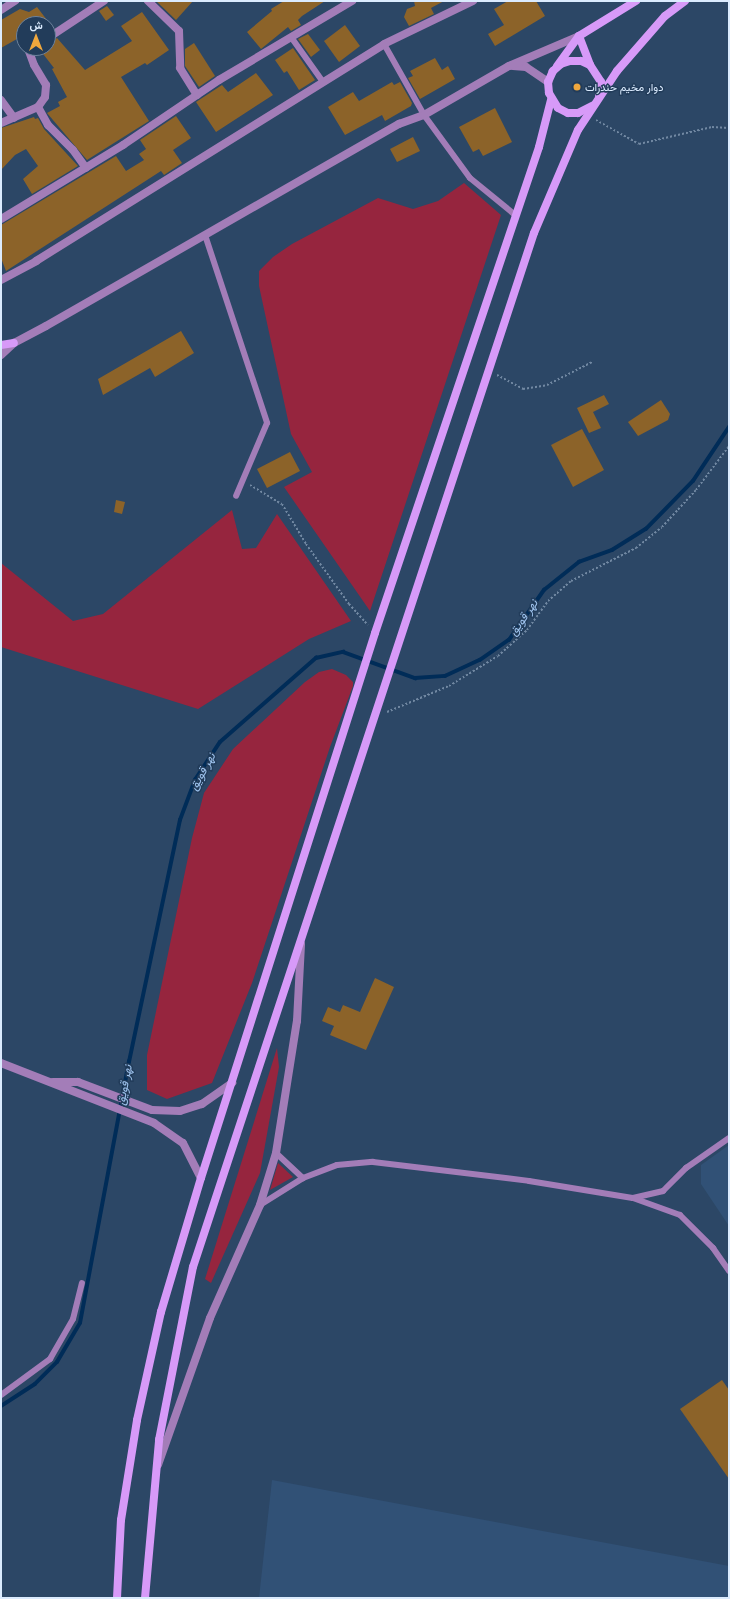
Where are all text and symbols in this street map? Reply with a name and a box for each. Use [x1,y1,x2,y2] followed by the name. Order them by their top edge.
[16,16,56,56] north arrow
[29,19,43,31] text: ش
[585,80,663,94] place label: دوار مخيم حندرات
[572,82,582,92] marker: دوار مخيم حندرات
[506,597,542,639] water label: نهر قويق
[187,751,219,793] water label: نهر قويق
[114,1064,136,1106] water label: نهر قويق

